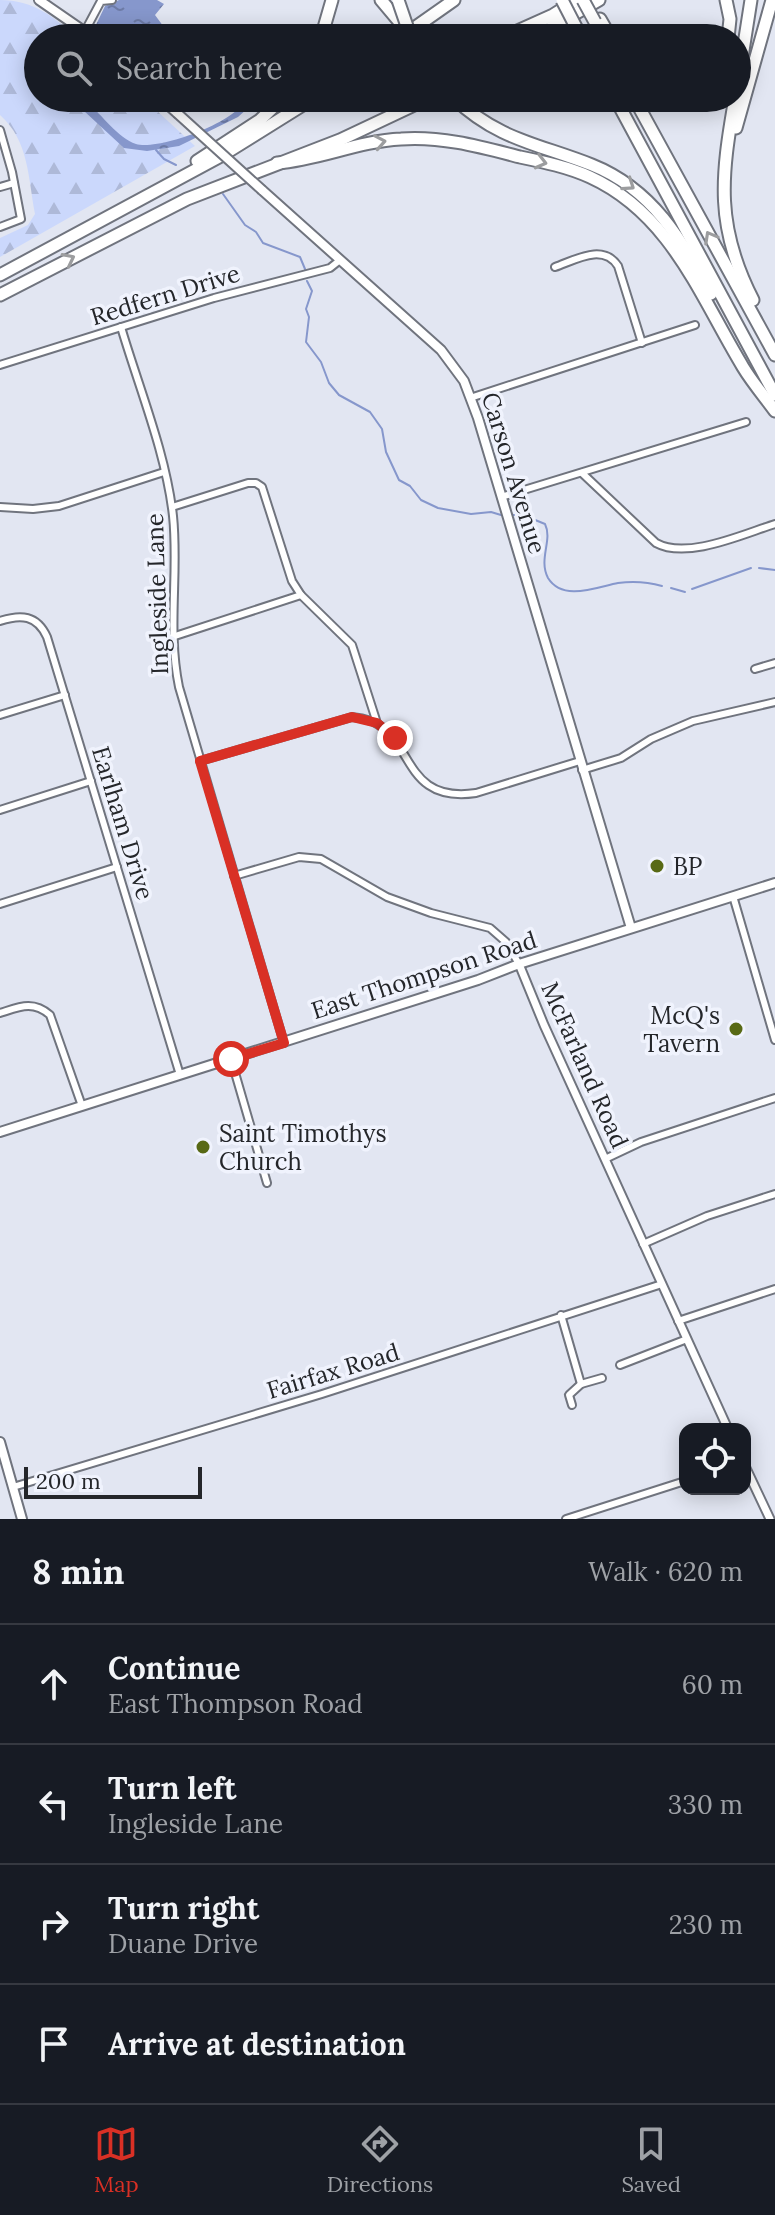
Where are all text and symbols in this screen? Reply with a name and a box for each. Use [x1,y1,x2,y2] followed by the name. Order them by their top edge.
[24,24,751,112] search box
[52,46,96,90] icon: search
[116,49,283,87] text: Search here
[373,134,387,151] one-way arrow
[533,152,547,169] one-way arrow
[620,176,634,191] one-way arrow
[705,231,720,246] one-way arrow
[61,253,76,268] one-way arrow
[87,258,243,332] street label: Redfern Drive
[475,389,553,557] street label: Carson Avenue
[139,513,175,675] street label: Ingleside Lane
[377,720,413,756] route end
[85,743,161,903] street label: Earlham Drive
[673,851,702,882] place label: BP
[648,857,666,875] marker: BP
[307,924,541,1026] street label: East Thompson Road
[534,977,636,1153] street label: McFarland Road
[643,1000,720,1059] place label: McQ's Tavern
[727,1020,745,1038] marker: McQ's Tavern
[213,1041,249,1077] route start
[219,1118,387,1177] place label: Saint Timothys Church
[194,1138,212,1156] marker: Saint Timothys Church
[263,1336,403,1406] street label: Fairfax Road
[679,1423,751,1495] map controls
[679,1423,751,1495] button: locate
[24,1463,202,1499] scale bar
[36,1467,101,1495] text: 200 m
[32,1550,124,1593] text: 8 min
[588,1555,743,1588] text: Walk · 620 m
[108,1649,240,1687] text: Continue
[32,1662,76,1706] icon: ahead
[682,1668,743,1701] text: 60 m
[108,1687,363,1720] text: East Thompson Road
[108,1769,236,1807] text: Turn left
[32,1782,76,1826] icon: left
[668,1788,743,1821] text: 330 m
[108,1807,283,1840] text: Ingleside Lane
[108,1889,259,1927] text: Turn right
[32,1902,76,1946] icon: right
[669,1908,743,1941] text: 230 m
[108,1927,258,1960] text: Duane Drive
[32,2022,76,2066] icon: arrive
[108,2025,406,2063] text: Arrive at destination
[94,2122,139,2198] tab: Map
[327,2122,433,2198] tab: Directions
[621,2122,681,2198] tab: Saved

